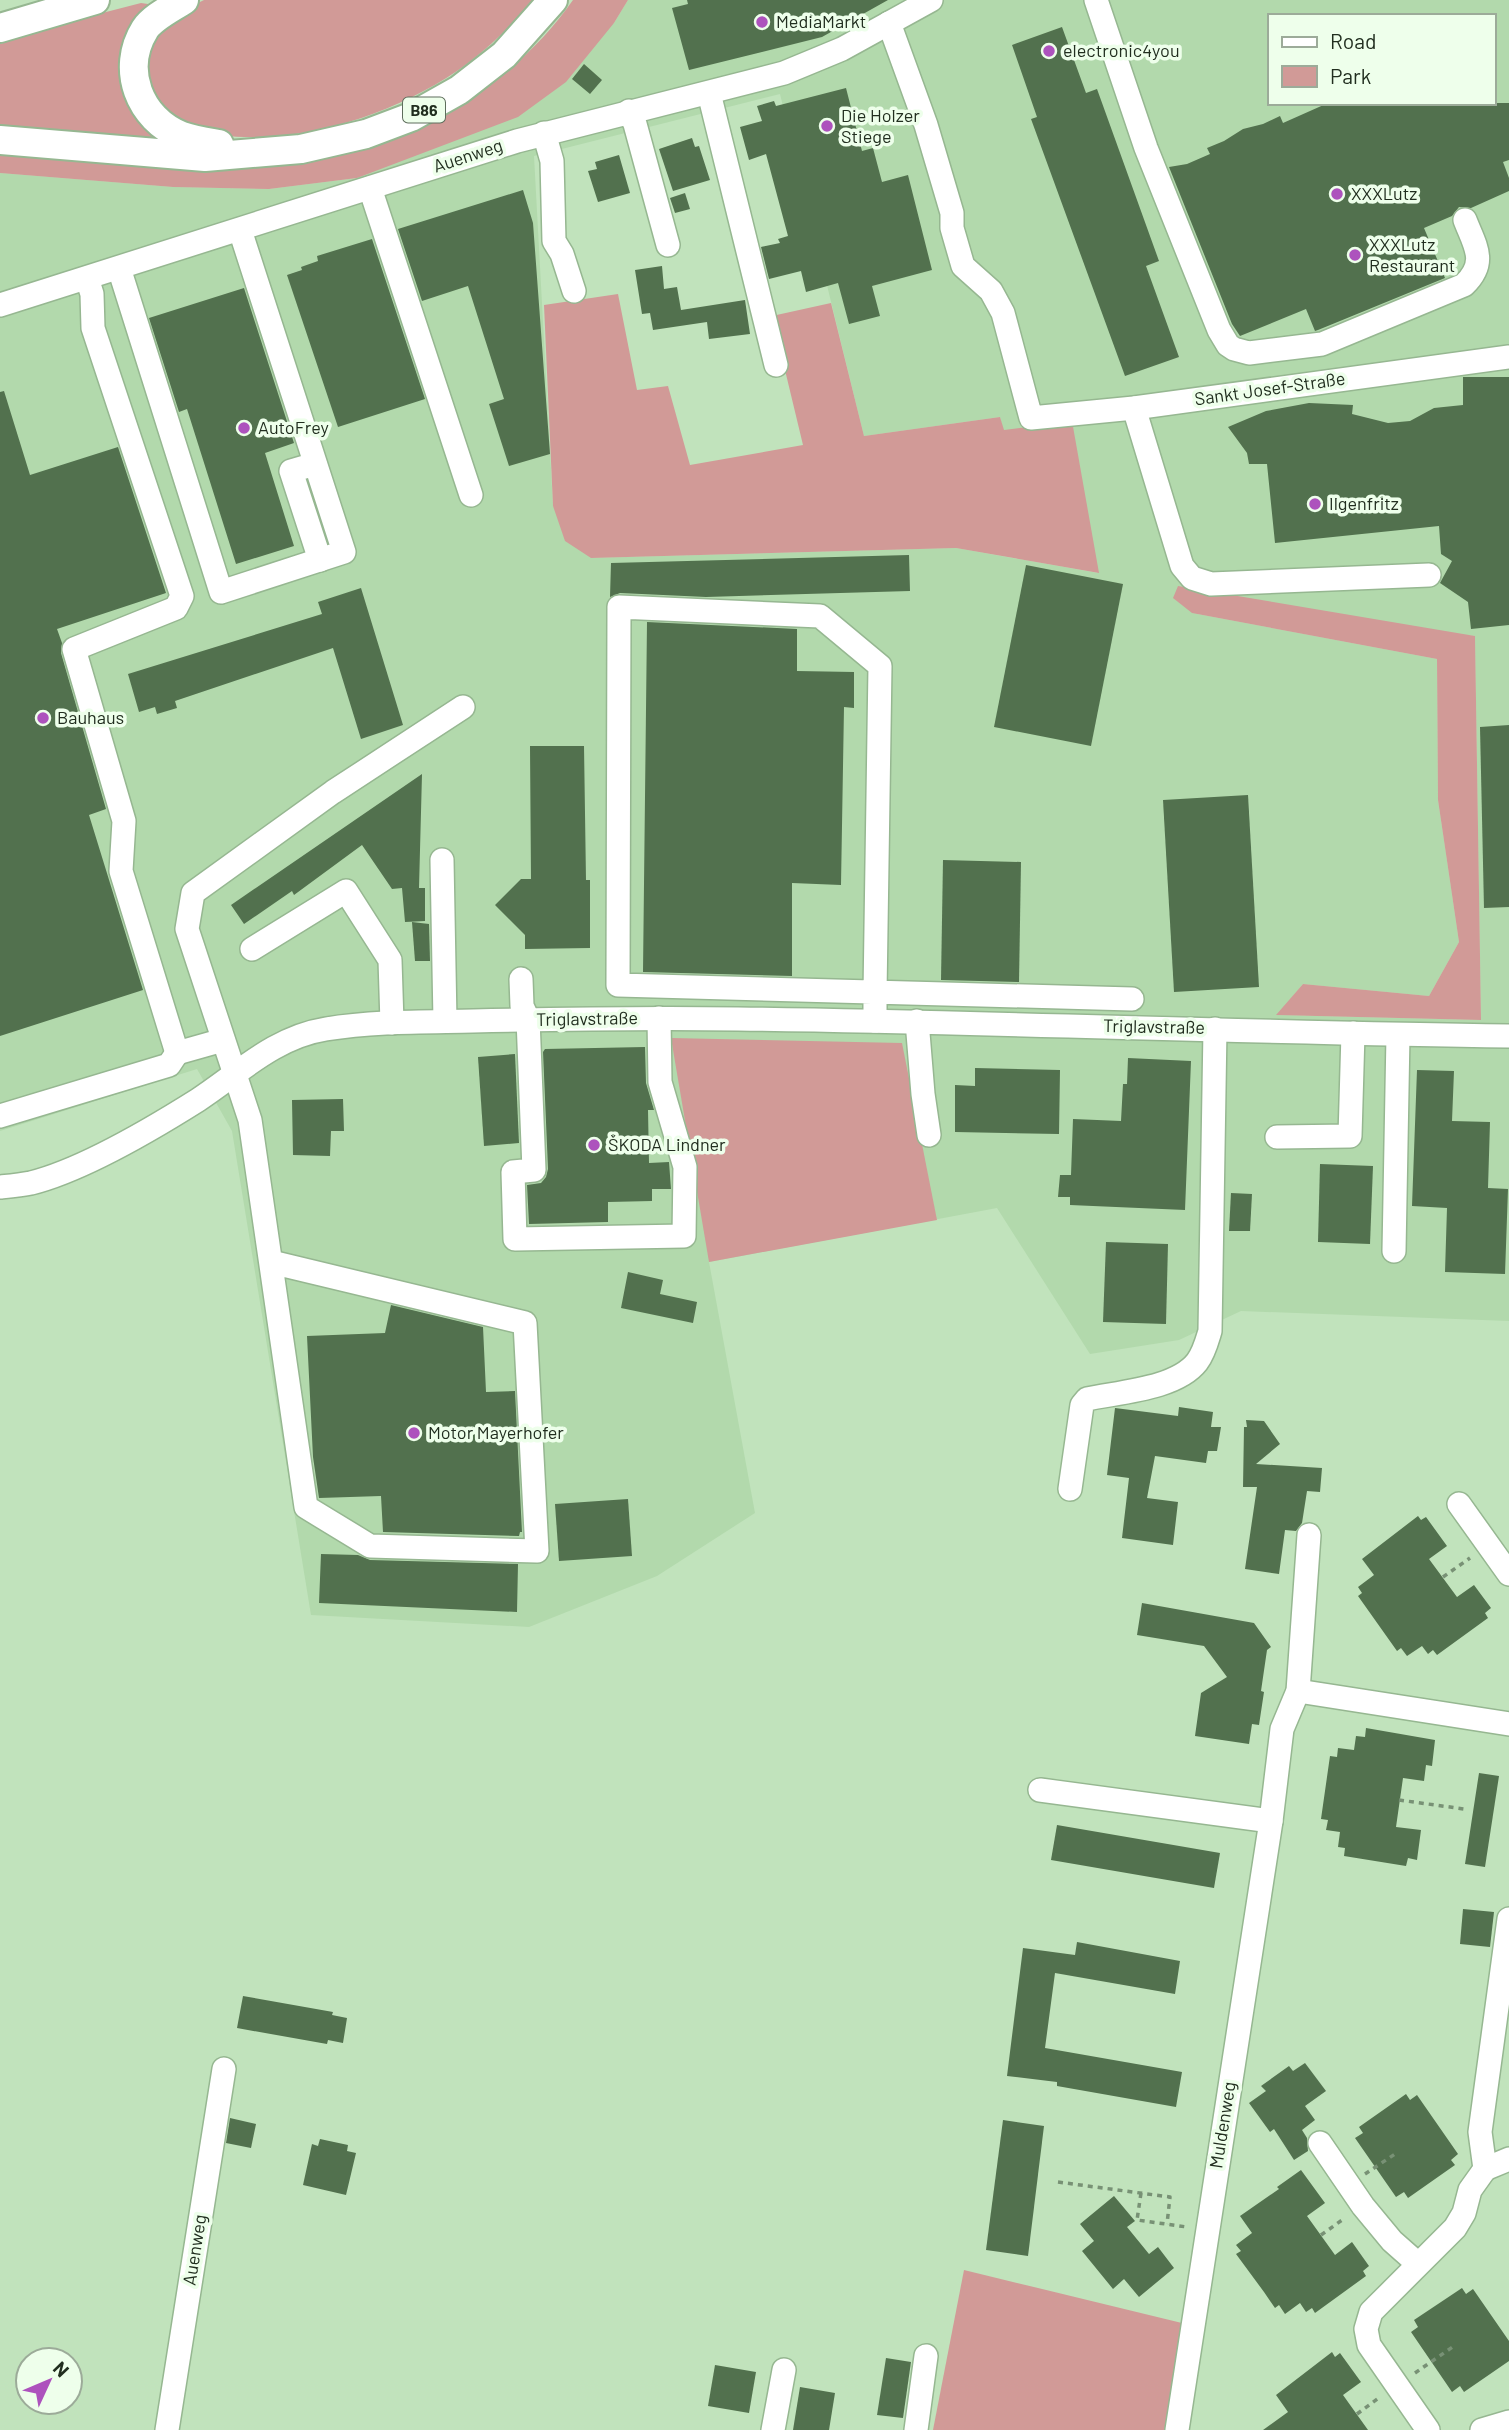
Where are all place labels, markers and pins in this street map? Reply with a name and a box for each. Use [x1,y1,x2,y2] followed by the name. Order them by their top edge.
[776,10,866,32] place label: MediaMarkt
[754,14,770,30] marker: MediaMarkt
[1063,39,1180,61] place label: electronic4you
[1041,43,1057,59] marker: electronic4you
[841,104,920,147] place label: Die Holzer Stiege
[819,118,835,134] marker: Die Holzer Stiege
[1351,182,1417,204] place label: XXXLutz
[1329,186,1345,202] marker: XXXLutz
[1369,233,1455,276] place label: XXXLutz Restaurant
[1347,247,1363,263] marker: XXXLutz Restaurant
[258,416,329,438] place label: AutoFrey
[236,420,252,436] marker: AutoFrey
[1329,492,1399,514] place label: Ilgenfritz
[1307,496,1323,512] marker: Ilgenfritz
[57,706,124,728] place label: Bauhaus
[35,710,51,726] marker: Bauhaus
[608,1133,726,1155] place label: ŠKODA Lindner
[586,1137,602,1153] marker: ŠKODA Lindner
[428,1421,564,1443] place label: Motor Mayerhofer
[406,1425,422,1441] marker: Motor Mayerhofer

